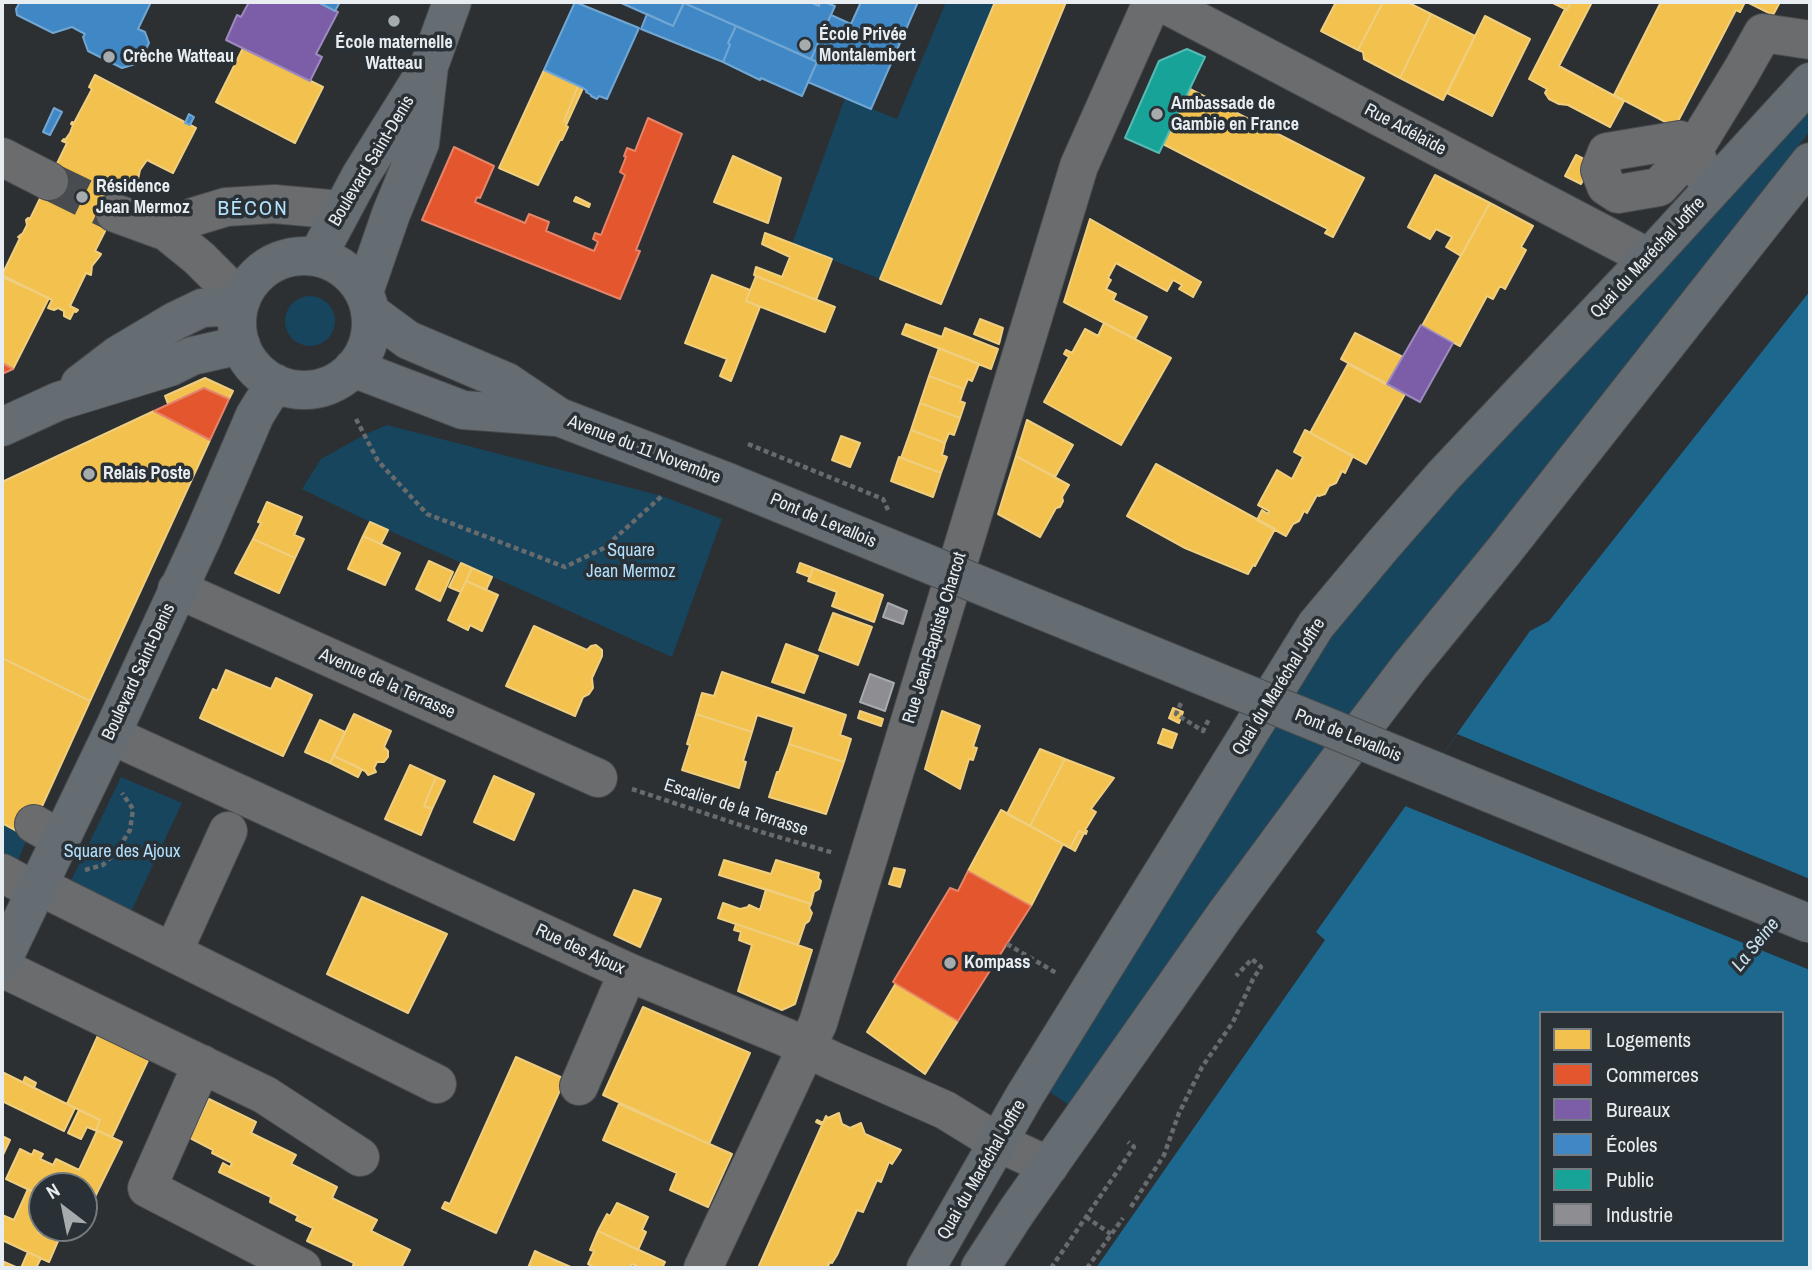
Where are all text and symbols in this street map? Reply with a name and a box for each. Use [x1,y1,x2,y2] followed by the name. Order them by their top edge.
[386,13,402,29] marker: École maternelle Watteau
[819,24,916,66] place label: École Privée Montalembert
[335,32,453,74] place label: École maternelle Watteau
[797,37,813,53] marker: École Privée Montalembert
[123,46,234,68] place label: Crèche Watteau
[101,49,117,65] marker: Crèche Watteau
[325,92,419,230] street label: Boulevard Saint-Denis
[1171,93,1299,136] place label: Ambassade de Gambie en France
[1360,99,1450,161] street label: Rue Adélaïde
[1149,106,1165,122] marker: Ambassade de Gambie en France
[96,176,190,218] place label: Résidence Jean Mermoz
[74,189,90,205] marker: Résidence Jean Mermoz
[1586,193,1710,323] street label: Quai du Maréchal Joffre
[218,196,288,222] district label: BÉCON
[565,411,723,489] street label: Avenue du 11 Novembre
[103,463,191,485] place label: Relais Poste
[81,466,97,482] marker: Relais Poste
[767,489,879,553] street label: Pont de Levallois
[586,540,676,582] park label: Square Jean Mermoz
[899,550,971,726] street label: Rue Jean-Baptiste Charcot
[98,600,180,744] street label: Boulevard Saint-Denis
[1228,614,1330,760] street label: Quai du Maréchal Joffre
[316,644,458,724] street label: Avenue de la Terrasse
[1291,705,1405,767] street label: Pont de Levallois
[661,775,811,841] street label: Escalier de la Terrasse
[64,841,180,863] park label: Square des Ajoux
[1728,914,1784,976] water label: La Seine
[532,920,628,980] street label: Rue des Ajoux
[964,952,1030,974] place label: Kompass
[942,955,958,971] marker: Kompass
[1539,1011,1784,1242] legend
[1606,1025,1691,1054] text: Logements
[1606,1060,1699,1089] text: Commerces
[1606,1095,1670,1124] text: Bureaux
[933,1096,1031,1244] street label: Quai du Maréchal Joffre
[1606,1130,1658,1159] text: Écoles
[1606,1165,1654,1194] text: Public
[28,1172,98,1242] north arrow
[41,1177,65,1205] text: N
[1606,1200,1673,1229] text: Industrie

